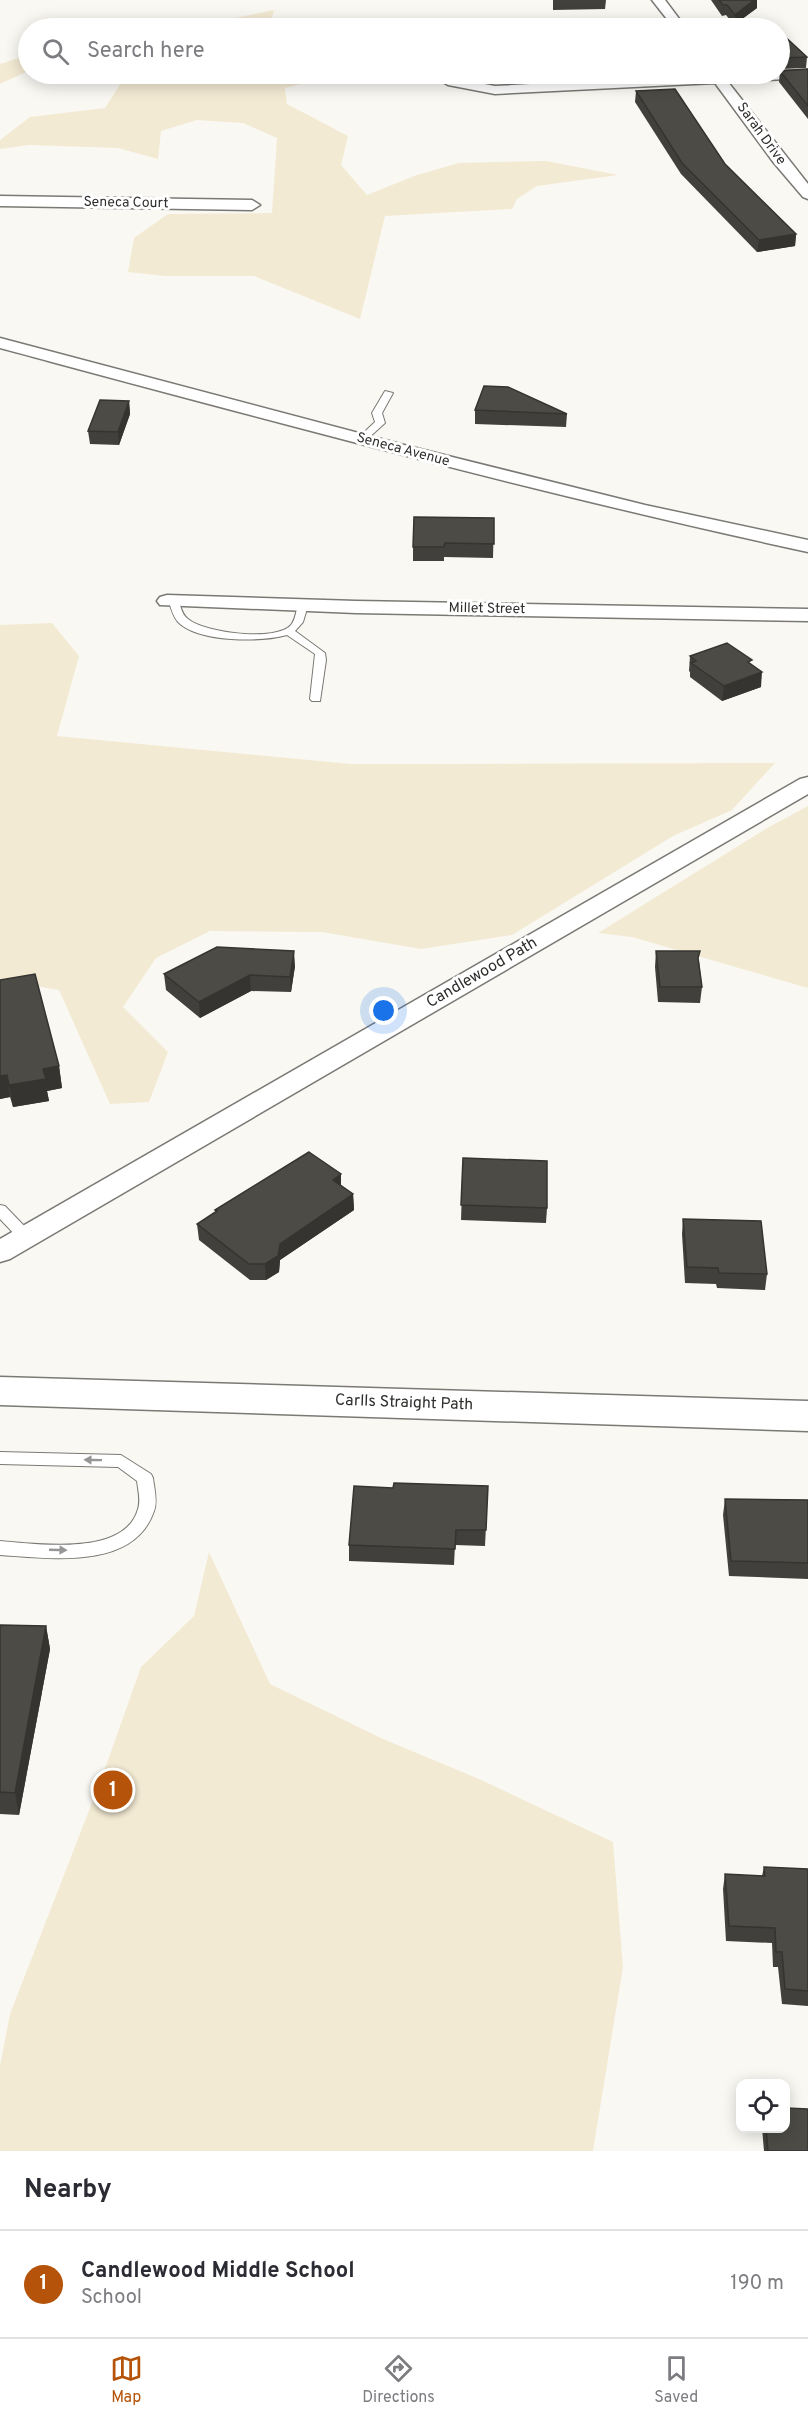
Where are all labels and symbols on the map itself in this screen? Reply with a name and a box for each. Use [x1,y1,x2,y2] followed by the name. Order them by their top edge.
[733,100,789,168] street label: Sarah Drive
[83,194,169,212] street label: Seneca Court
[355,429,451,471] street label: Seneca Avenue
[449,600,525,618] street label: Millet Street
[423,933,541,1013] street label: Candlewood Path
[369,996,398,1025] your location
[335,1391,473,1415] street label: Carlls Straight Path
[83,1455,102,1465] one-way arrow
[49,1546,68,1555] one-way arrow
[94,1768,132,1812] pin: 1

